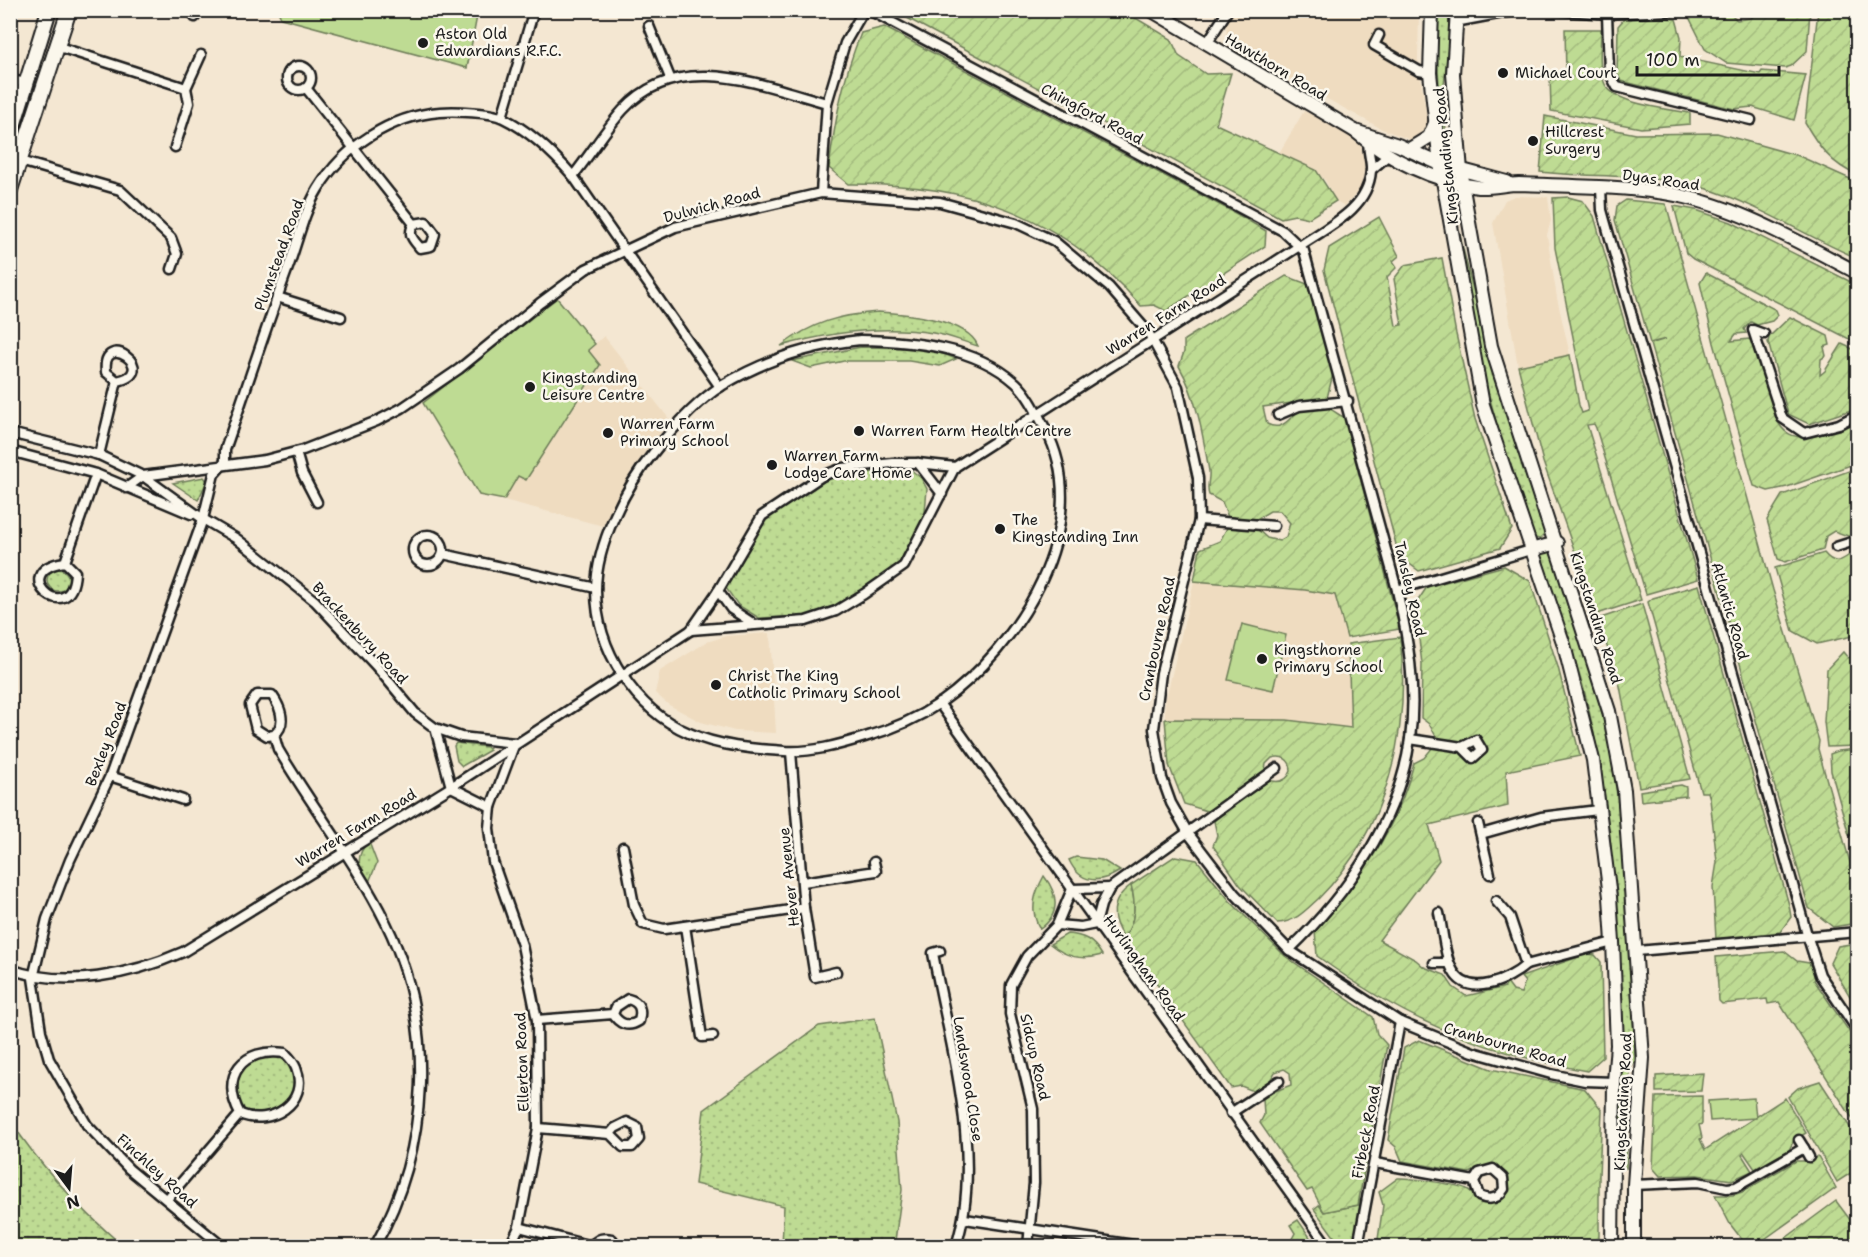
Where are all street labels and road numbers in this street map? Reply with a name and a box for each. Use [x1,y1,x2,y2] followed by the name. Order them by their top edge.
[1221,29,1331,106] street label: Hawthorn Road
[1037,79,1147,150] street label: Chingford Road
[1429,86,1463,226] street label: Kingstanding Road
[1621,165,1701,195] street label: Dyas Road
[661,182,763,228] street label: Dulwich Road
[250,196,309,314] street label: Plumstead Road
[1102,270,1230,360] street label: Warren Farm Road
[1389,539,1431,639] street label: Tansley Road
[1565,549,1627,687] street label: Kingstanding Road
[1707,560,1754,663] street label: Atlantic Road
[1134,574,1180,703] street label: Cranbourne Road
[307,578,413,689] street label: Brackenbury Road
[81,698,132,789] street label: Bexley Road
[292,784,420,872] street label: Warren Farm Road
[774,826,804,928] street label: Hever Avenue
[1099,911,1190,1026] street label: Hurlingham Road
[510,1011,534,1112] street label: Ellerton Road
[1015,1012,1055,1103] street label: Sidcup Road
[948,1015,988,1143] street label: Landswood Close
[1441,1018,1569,1072] street label: Cranbourne Road
[1609,1032,1637,1171] street label: Kingstanding Road
[1347,1083,1385,1180] street label: Firbeck Road
[112,1129,202,1213] street label: Finchley Road

